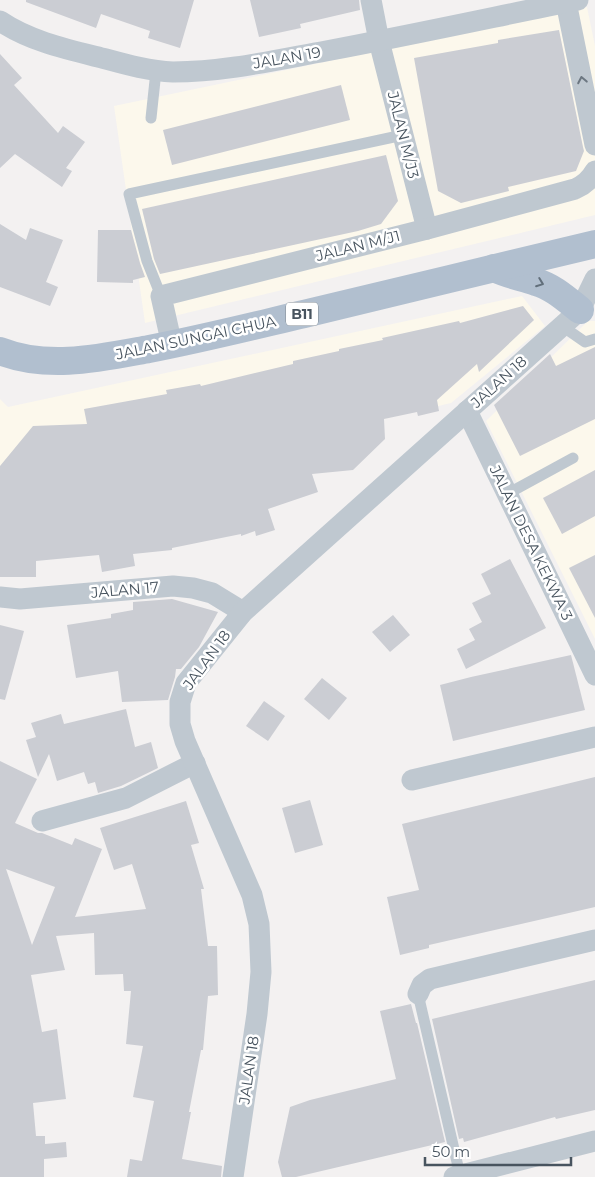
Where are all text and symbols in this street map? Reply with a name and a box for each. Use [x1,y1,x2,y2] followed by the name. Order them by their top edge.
[251,42,322,73] street label: JALAN 19
[577,76,588,85] one-way arrow
[383,88,423,180] street label: JALAN M/J3
[313,226,402,265] street label: JALAN M/J1
[535,277,544,288] one-way arrow
[286,302,318,326] road number: B11
[113,311,278,364] street label: JALAN SUNGAI CHUA
[466,352,531,412] street label: JALAN 18
[485,461,577,623] street label: JALAN DESA KEKWA 3
[89,577,160,602] street label: JALAN 17
[178,626,234,694] street label: JALAN 18
[234,1035,263,1106] street label: JALAN 18
[425,1134,571,1166] scale bar
[432,1142,470,1161] text: 50 m

